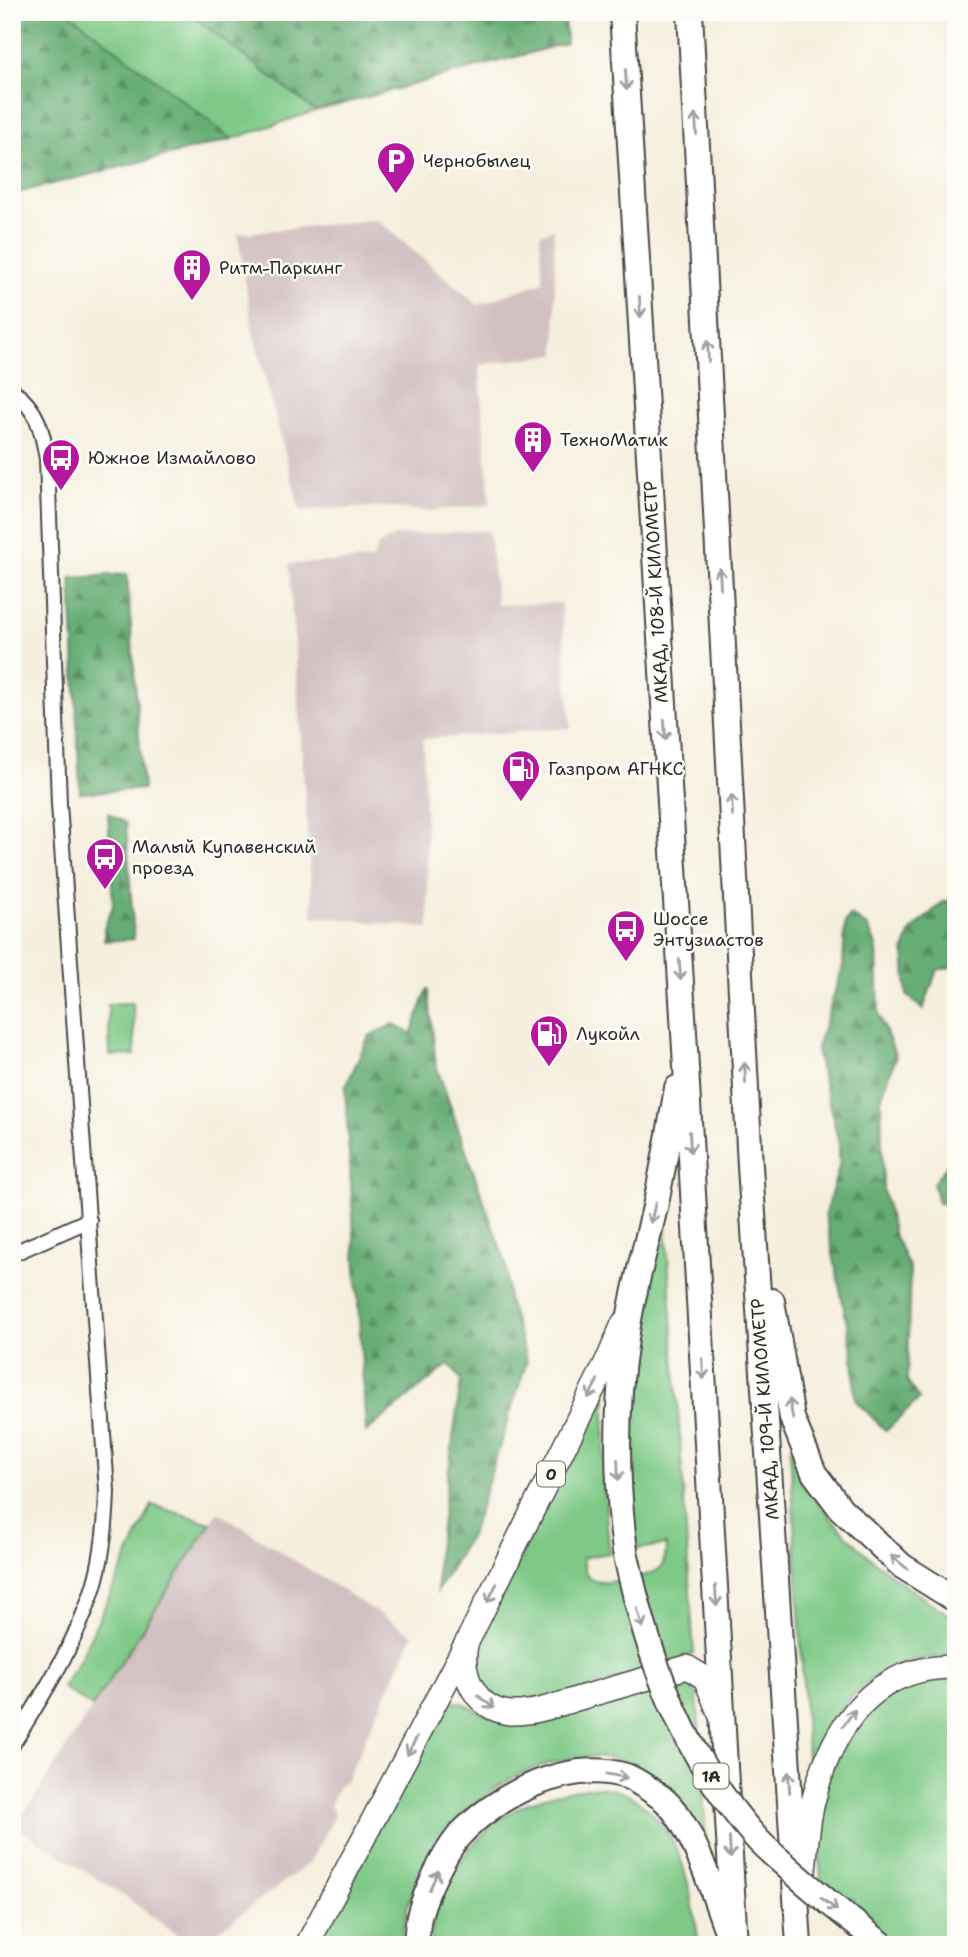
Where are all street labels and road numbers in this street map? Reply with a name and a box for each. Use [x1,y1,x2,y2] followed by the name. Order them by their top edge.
[638,480,674,704] street label: МКАД, 108-Й КИЛОМЕТР
[745,1297,785,1521] street label: МКАД, 109-Й КИЛОМЕТР
[537,1462,565,1486] road number: 0
[694,1764,728,1788] road number: 1A

